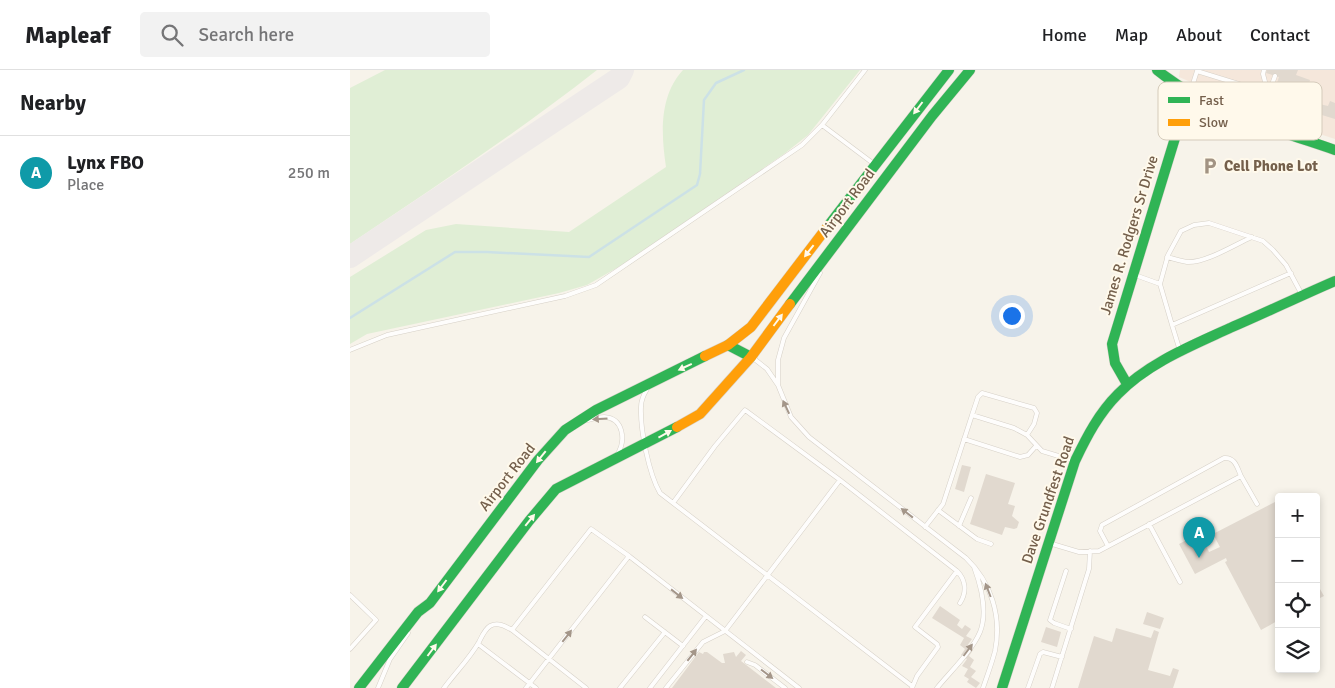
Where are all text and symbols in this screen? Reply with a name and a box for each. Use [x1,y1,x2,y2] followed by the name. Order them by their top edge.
[140,12,490,57] search box
[25,20,110,50] text: Mapleaf
[158,21,186,49] icon: search
[198,23,294,47] text: Search here
[1042,24,1087,46] text: Home
[1115,24,1148,46] text: Map
[1176,24,1222,46] text: About
[1250,24,1310,46] text: Contact
[1158,82,1322,140] legend
[20,90,86,116] text: Nearby
[1199,92,1224,109] text: Fast
[913,101,924,114] one-way arrow
[1199,114,1228,131] text: Slow
[67,151,144,175] text: Lynx FBO
[1096,153,1162,317] street label: James R. Rodgers Sr Drive
[1200,156,1220,176] parking icon: Cell Phone Lot
[1224,157,1318,175] place label: Cell Phone Lot
[31,163,41,183] text: A
[288,163,330,183] text: 250 m
[815,165,879,241] street label: Airport Road
[67,175,104,195] text: Place
[804,244,814,258] one-way arrow
[999,303,1025,329] your location
[773,314,784,327] one-way arrow
[678,364,692,372] one-way arrow
[782,400,790,414] one-way arrow
[591,415,607,423] one-way arrow
[658,429,671,438] one-way arrow
[1018,434,1078,566] street label: Dave Grundfest Road
[475,440,539,514] street label: Airport Road
[535,451,546,464] one-way arrow
[1275,493,1320,673] map controls
[1275,493,1320,538] button: +
[901,508,914,518] one-way arrow
[524,514,535,527] one-way arrow
[1183,517,1215,558] pin: A
[1275,538,1320,583] button: −
[437,579,448,592] one-way arrow
[984,582,992,597] one-way arrow
[1275,583,1320,628] button: locate
[670,589,684,599] one-way arrow
[1275,628,1320,673] button: layers
[561,630,572,643] one-way arrow
[427,643,437,657] one-way arrow
[963,643,973,657] one-way arrow
[687,648,697,662] one-way arrow
[760,669,773,680] one-way arrow

